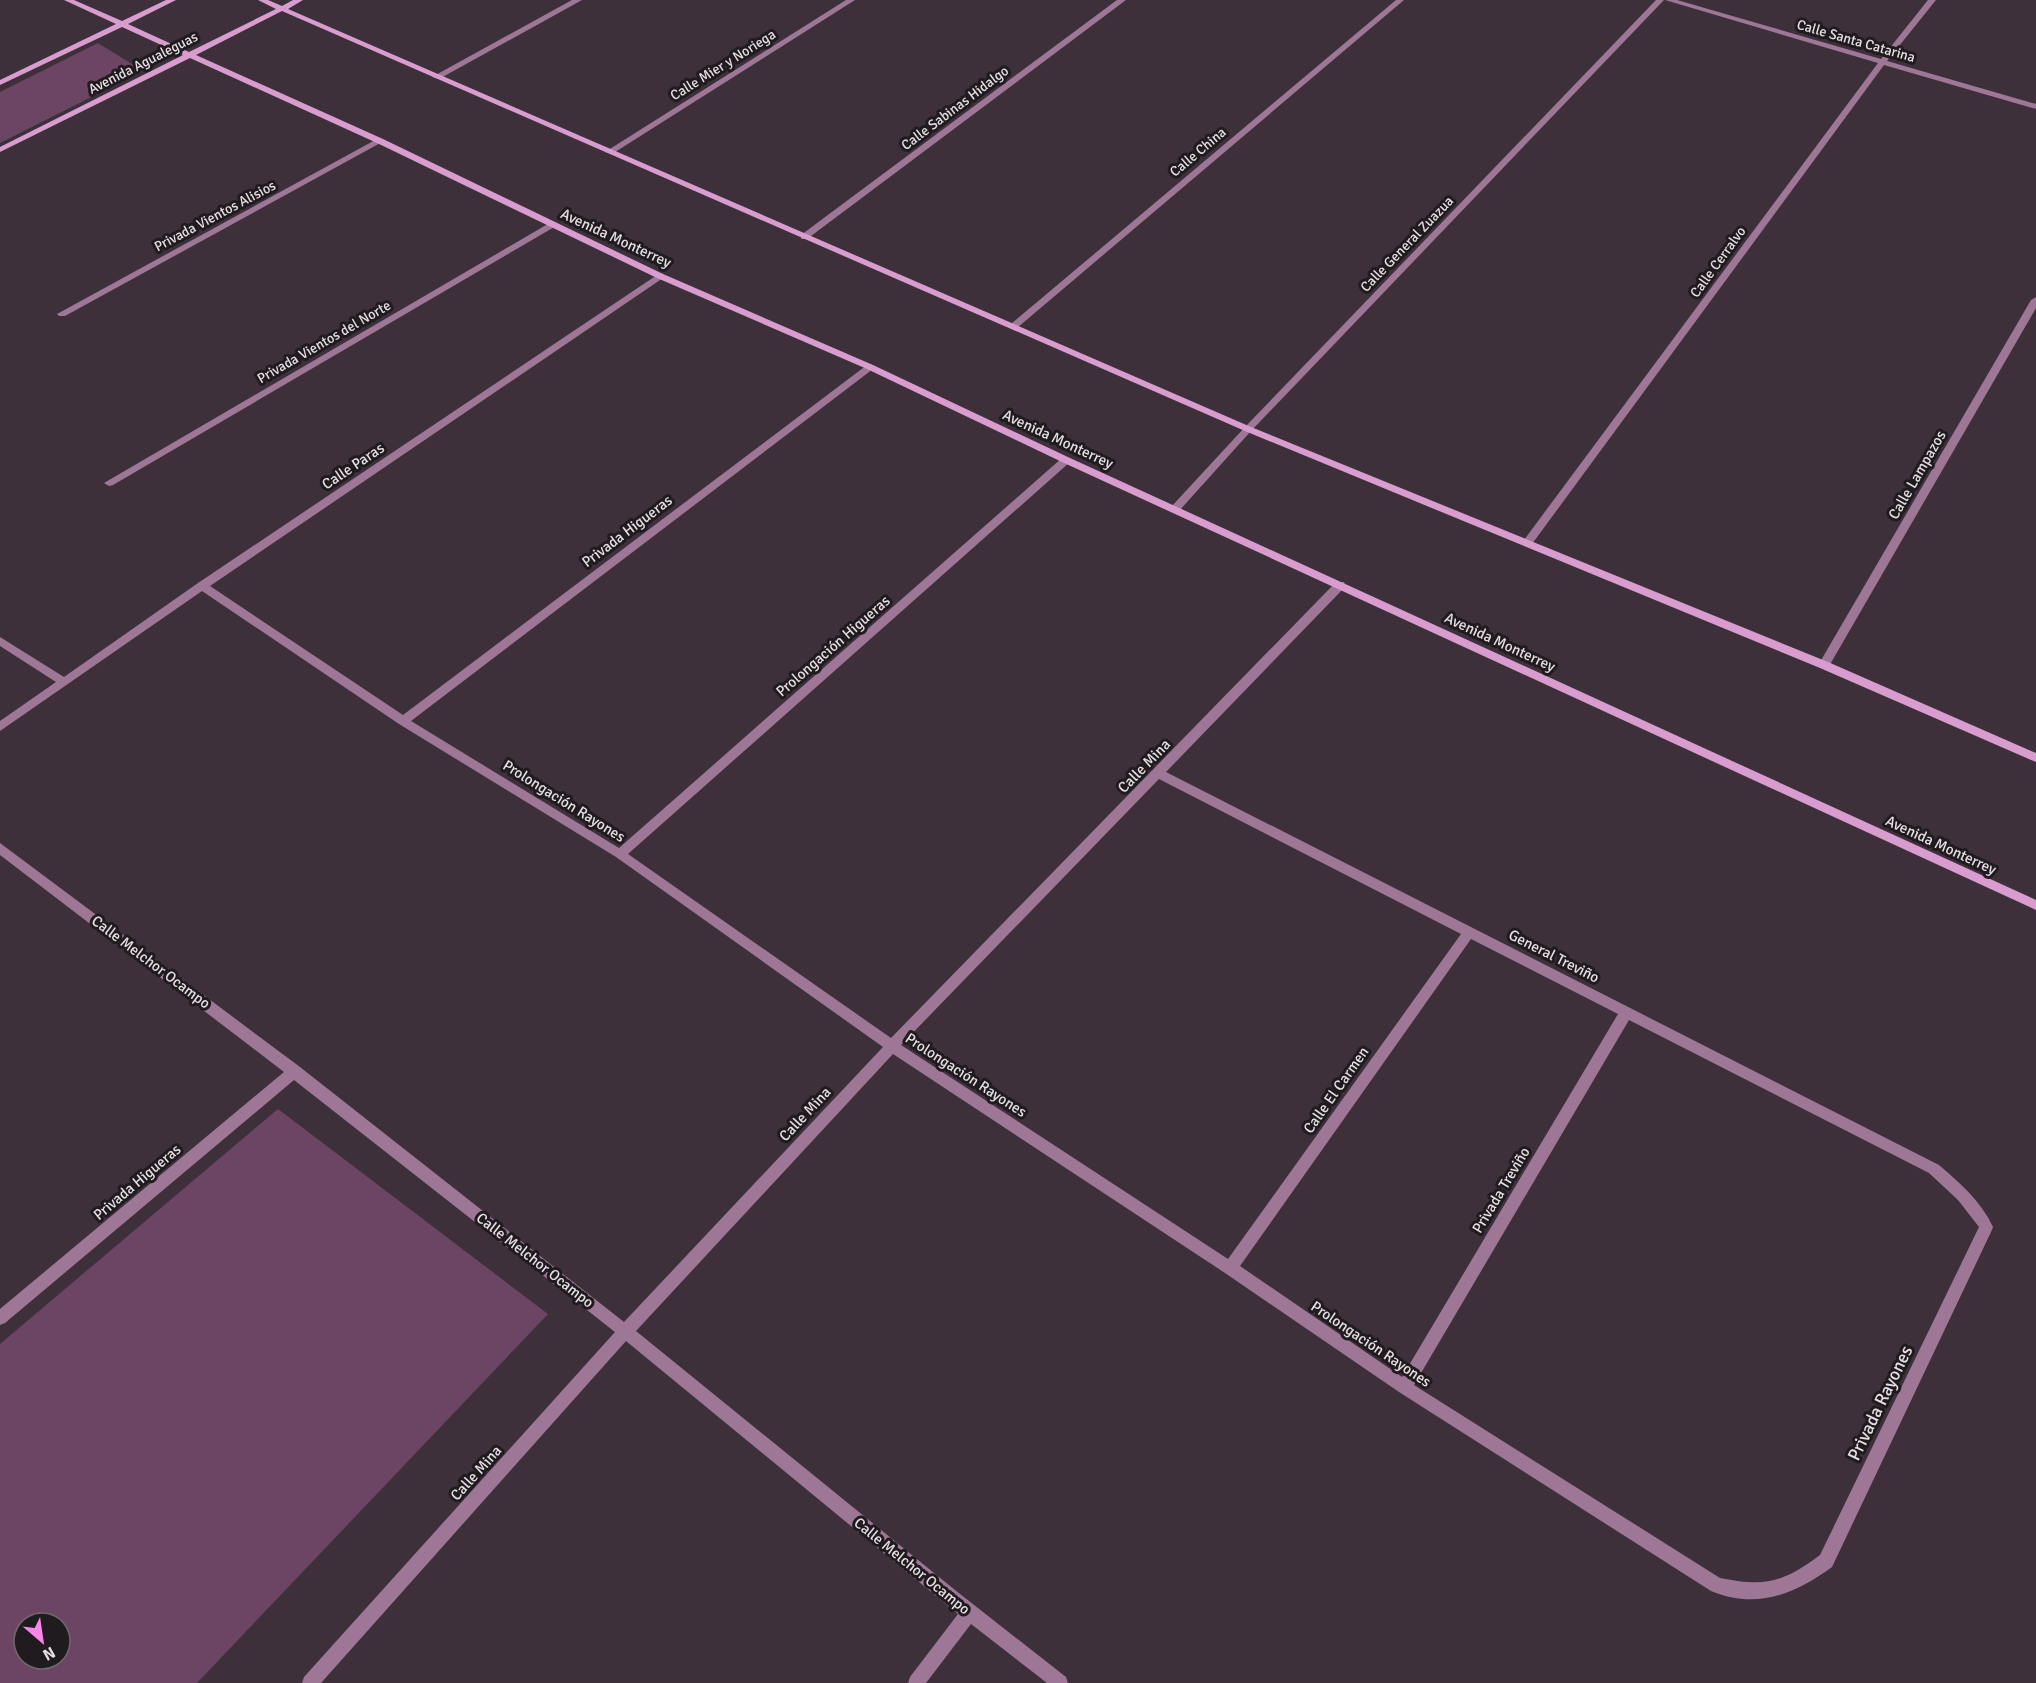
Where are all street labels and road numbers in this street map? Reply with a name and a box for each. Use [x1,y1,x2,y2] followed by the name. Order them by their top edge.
[1795,16,1917,66] street label: Calle Santa Catarina
[667,26,779,104] street label: Calle Mier y Noriega
[85,28,201,98] street label: Avenida Agualeguas
[898,62,1012,154] street label: Calle Sabinas Hidalgo
[1166,124,1230,180] street label: Calle China
[151,177,279,255] street label: Privada Vientos Alisios
[1357,193,1457,295] street label: Calle General Zuazua
[558,204,674,272] street label: Avenida Monterrey
[1687,223,1749,301] street label: Calle Cerralvo
[254,297,394,387] street label: Privada Vientos del Norte
[1000,405,1116,473] street label: Avenida Monterrey
[1884,427,1950,523] street label: Calle Lampazos
[318,438,388,493] street label: Calle Paras
[578,491,676,571] street label: Privada Higueras
[772,591,894,700] street label: Prolongación Higueras
[1442,608,1558,676] street label: Avenida Monterrey
[1114,735,1174,797] street label: Calle Mina
[500,756,629,846] street label: Prolongación Rayones
[1883,811,1999,879] street label: Avenida Monterrey
[88,912,214,1013] street label: Calle Melchor Ocampo
[1506,925,1603,987] street label: General Treviño
[902,1029,1030,1121] street label: Prolongación Rayones
[1299,1043,1373,1137] street label: Calle El Carmen
[775,1083,835,1145] street label: Calle Mina
[90,1140,185,1224] street label: Privada Higueras
[1468,1144,1534,1236] street label: Privada Treviño
[473,1209,597,1311] street label: Calle Melchor Ocampo
[1308,1297,1435,1391] street label: Prolongación Rayones
[1843,1342,1917,1464] street label: Privada Rayones
[447,1442,505,1504] street label: Calle Mina
[850,1514,974,1618] street label: Calle Melchor Ocampo

